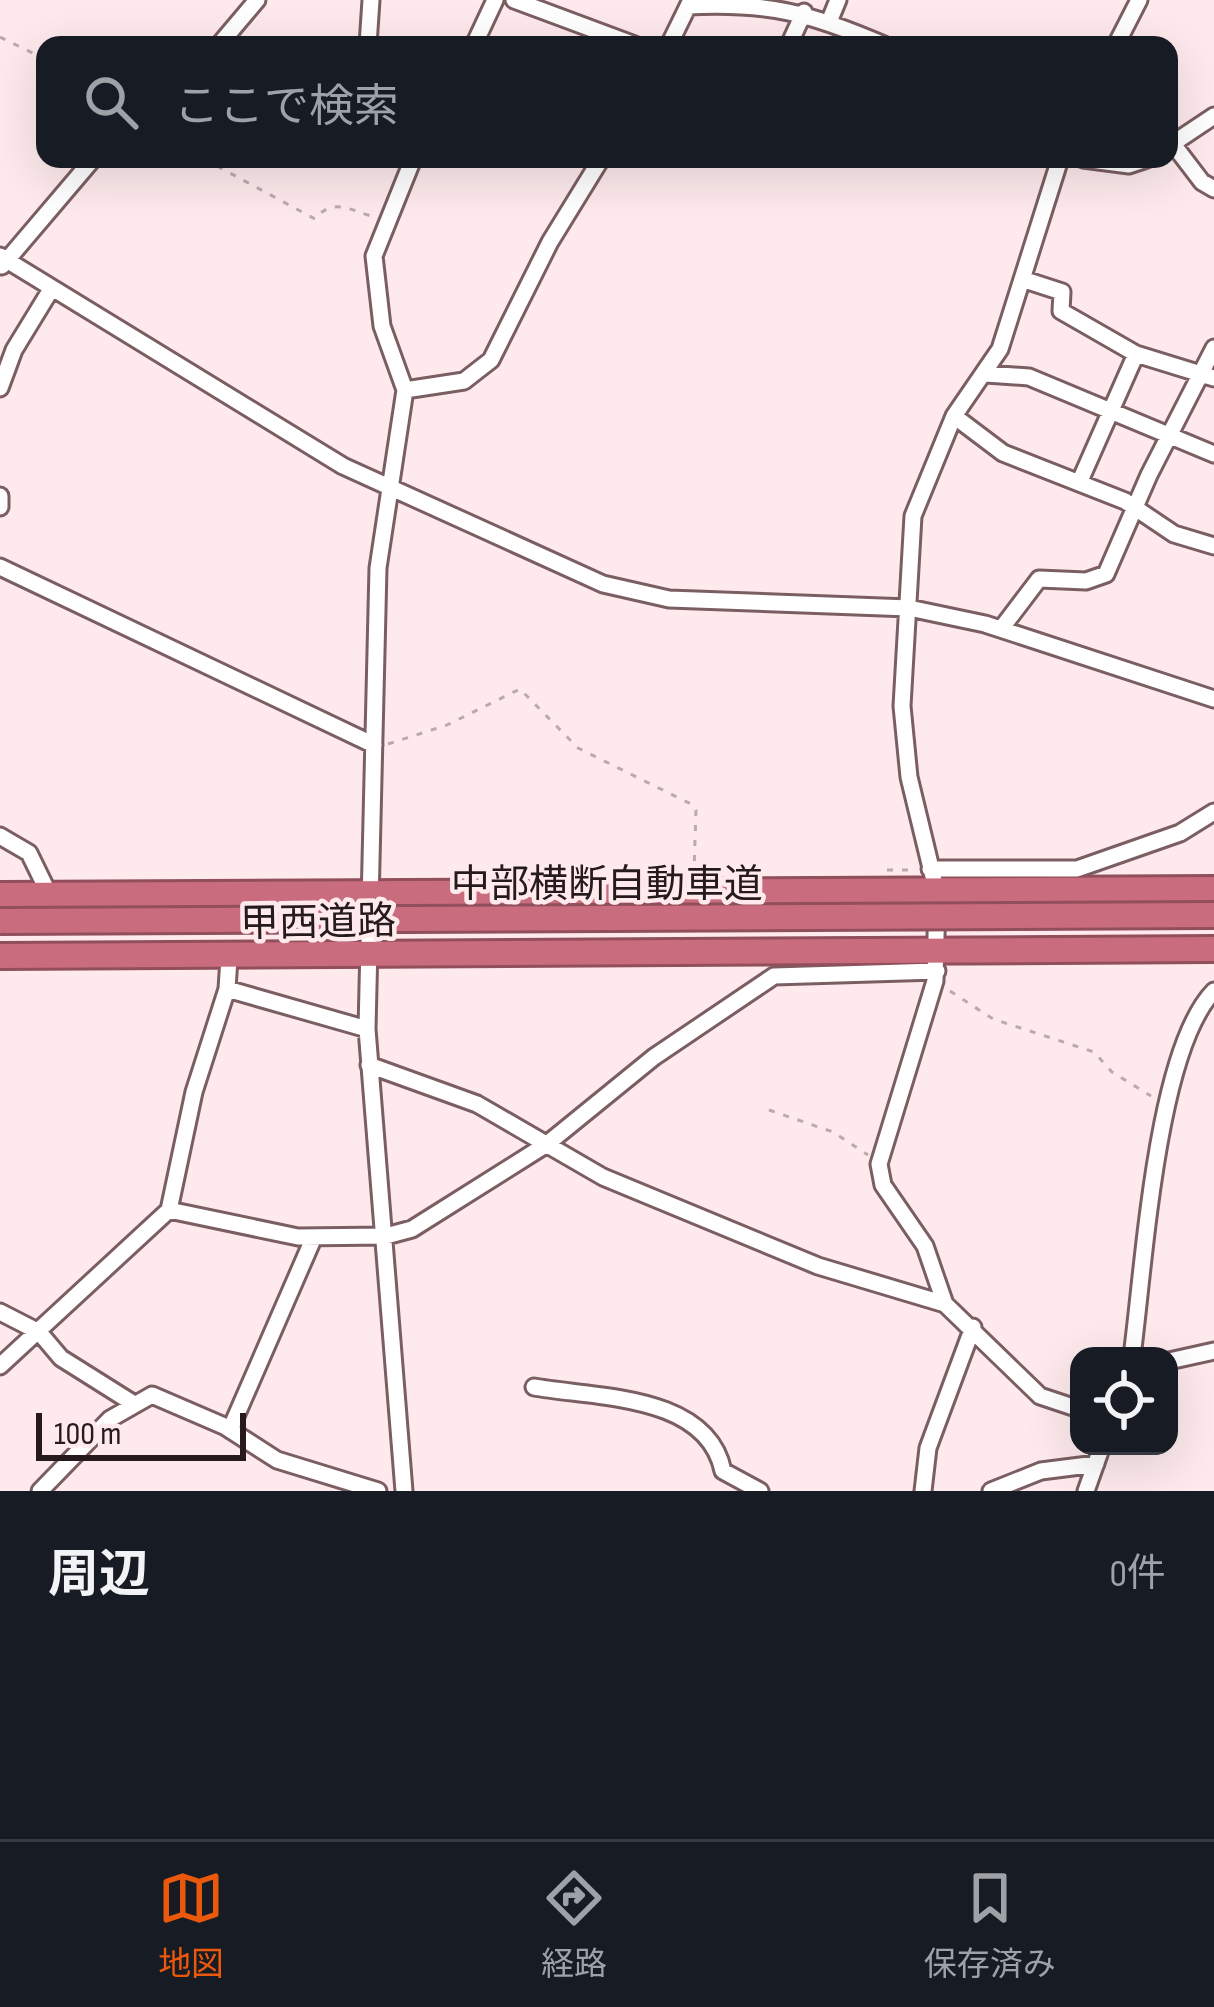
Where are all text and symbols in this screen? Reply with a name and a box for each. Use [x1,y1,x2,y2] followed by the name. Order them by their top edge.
[36,36,1178,168] search box
[78,69,144,135] icon: search
[174,80,399,135] text: ここで検索
[451,862,763,909] street label: 中部横断自動車道
[240,899,396,948] street label: 甲西道路
[1070,1347,1178,1455] map controls
[1070,1347,1178,1455] button: locate
[36,1407,246,1460] scale bar
[54,1414,121,1454] text: 100 m
[48,1545,150,1606] text: 周辺
[1110,1551,1166,1598] text: 0件
[158,1865,224,1985] tab: 地図
[541,1865,607,1985] tab: 経路
[924,1865,1056,1985] tab: 保存済み

